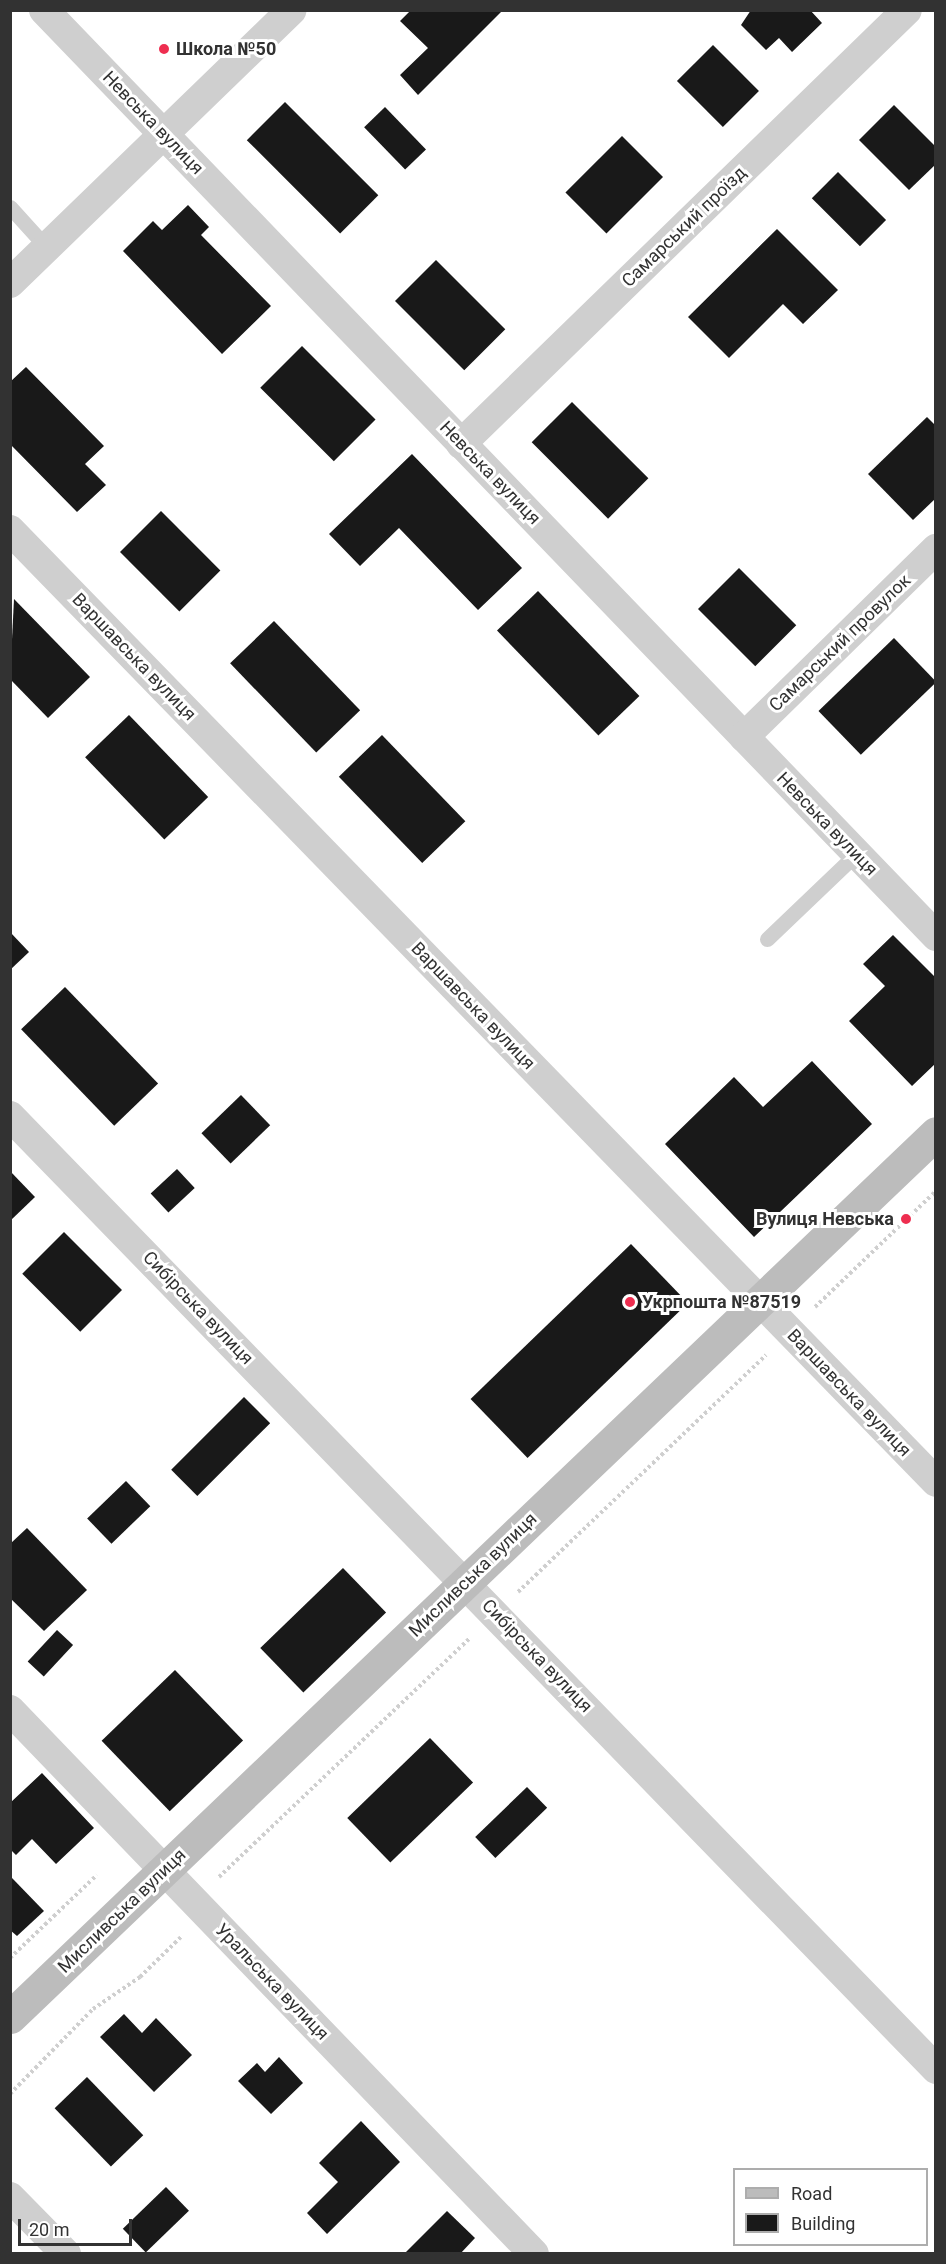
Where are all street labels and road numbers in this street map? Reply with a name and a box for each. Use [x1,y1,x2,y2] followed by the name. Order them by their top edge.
[98,67,208,179] street label: Невська вулиця
[617,162,751,292] street label: Самарський проїзд
[435,417,545,529] street label: Невська вулиця
[765,570,915,716] street label: Самарський провулок
[68,589,200,725] street label: Варшавська вулиця
[772,768,882,880] street label: Невська вулиця
[407,938,539,1074] street label: Варшавська вулиця
[138,1247,258,1369] street label: Сибірська вулиця
[783,1325,915,1461] street label: Варшавська вулиця
[404,1508,542,1642] street label: Мисливська вулиця
[477,1595,597,1717] street label: Сибірська вулиця
[53,1844,191,1978] street label: Мисливська вулиця
[211,1919,333,2045] street label: Уральська вулиця

